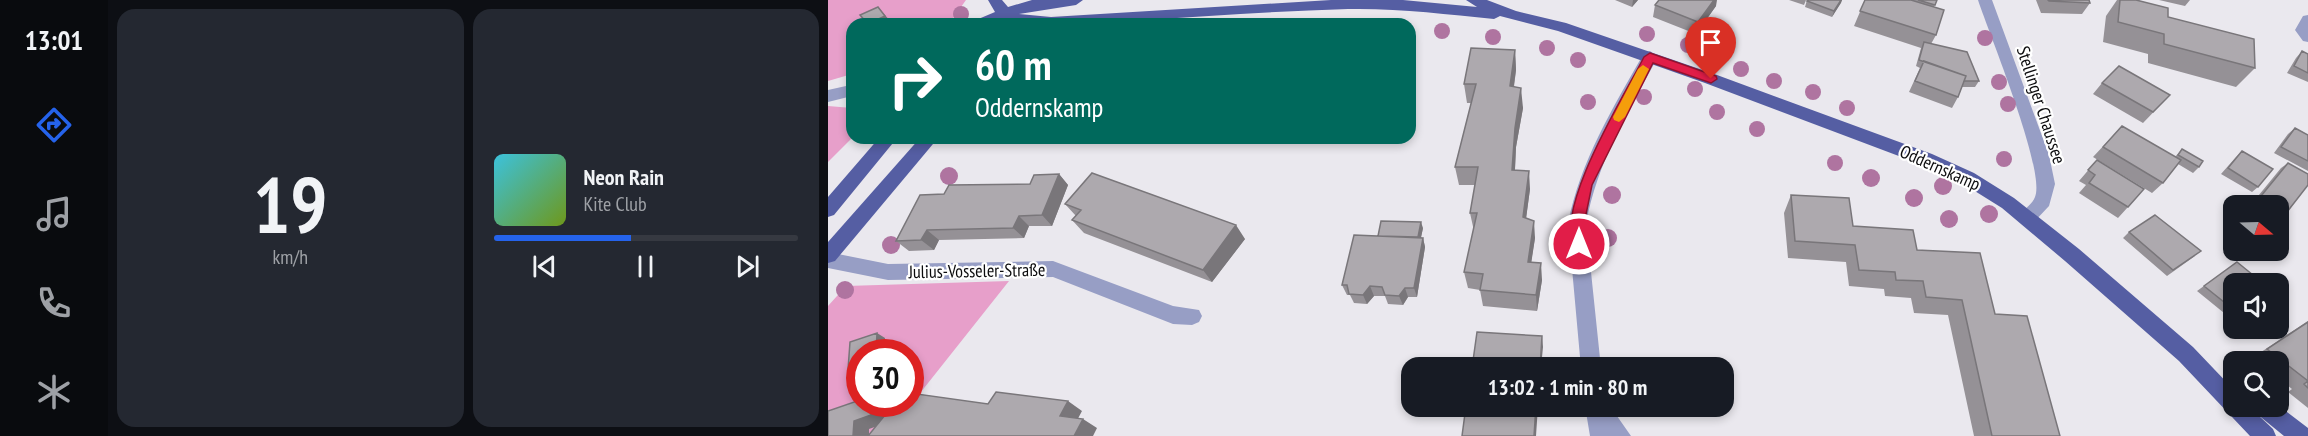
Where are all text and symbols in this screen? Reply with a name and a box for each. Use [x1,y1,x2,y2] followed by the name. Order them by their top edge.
[1685,17,1736,79] pin
[25,23,83,57] text: 13:01
[1694,26,1727,59] icon: arrive
[975,37,1052,92] text: 60 m
[876,42,954,120] icon: right
[2012,43,2071,166] street label: Stellinger Chaussee
[975,90,1103,124] text: Oddernskamp
[33,104,75,146] icon: directions
[1896,140,1984,196] street label: Oddernskamp
[253,154,328,255] text: 19
[584,163,664,191] text: Neon Rain
[584,191,647,217] text: Kite Club
[33,193,75,235] icon: music
[2223,195,2289,261] north arrow
[2223,195,2289,417] map controls
[1547,212,1611,276] position arrow
[273,244,308,270] text: km/h
[528,250,561,283] icon: previous
[629,250,662,283] icon: pause
[731,250,764,283] icon: next
[907,258,1046,283] street label: Julius-Vosseler-Straße
[2223,273,2289,339] button: sound
[33,282,75,324] icon: phone
[846,339,924,417] speed limit sign: 30
[2223,351,2289,417] button: search
[33,371,75,413] icon: climate
[1488,373,1647,401] text: 13:02 · 1 min · 80 m

